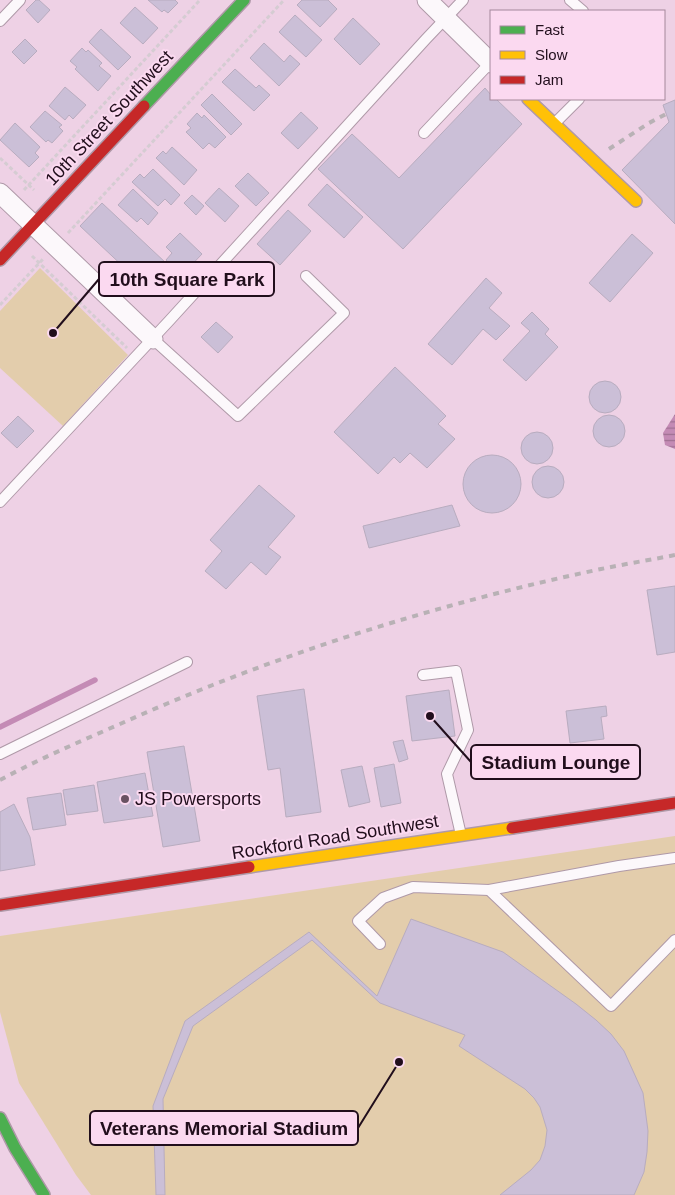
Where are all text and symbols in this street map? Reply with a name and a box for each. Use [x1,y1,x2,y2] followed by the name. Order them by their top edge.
[490,10,665,100] legend
[535,21,565,38] text: Fast
[41,46,177,190] street label: 10th Street Southwest
[535,46,568,63] text: Slow
[535,71,563,88] text: Jam
[99,262,274,296] callout: 10th Square Park
[109,269,265,290] text: 10th Square Park
[471,745,640,779] callout: Stadium Lounge
[482,752,630,773] text: Stadium Lounge
[135,789,261,809] place label: JS Powersports
[119,793,131,805] marker: JS Powersports
[230,811,440,863] street label: Rockford Road Southwest
[90,1111,358,1145] callout: Veterans Memorial Stadium
[100,1118,348,1139] text: Veterans Memorial Stadium

